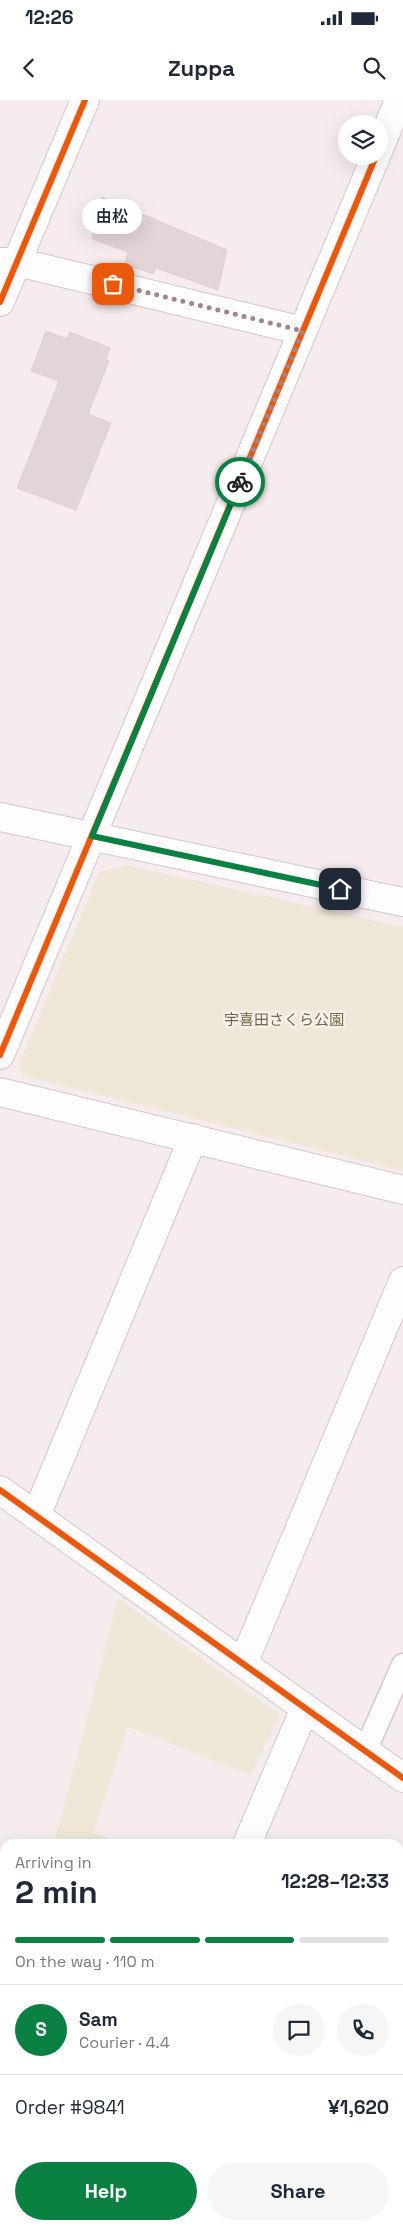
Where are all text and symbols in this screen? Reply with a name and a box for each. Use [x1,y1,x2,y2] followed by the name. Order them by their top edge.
[25,5,74,30] text: 12:26
[15,54,43,82] icon: back
[168,54,235,82] text: Zuppa
[360,54,388,82] icon: search
[338,115,388,165] map controls
[338,115,388,165] button: layers
[83,199,143,234] callout: 由松
[96,206,128,227] text: 由松
[92,263,134,305] pin
[99,270,127,298] icon: bag
[215,457,265,507] courier
[226,468,254,496] icon: bike
[319,868,361,910] pin
[326,875,354,903] icon: home
[224,1010,344,1029] park label: 宇喜田さくら公園
[15,1852,92,1873] text: Arriving in
[281,1869,389,1894] text: 12:28–12:33
[15,1872,98,1912] text: 2 min
[15,1951,155,1972] text: On the way · 110 m
[273,2004,325,2056] button: chat
[337,2004,389,2056] button: phone
[79,2007,118,2032] text: Sam
[35,2017,47,2042] text: S
[79,2032,170,2053] text: Courier · 4.4
[15,2095,125,2120] text: Order #9841
[328,2095,389,2120] text: ¥1,620
[15,2162,197,2220] button: Help
[207,2162,389,2220] button: Share

